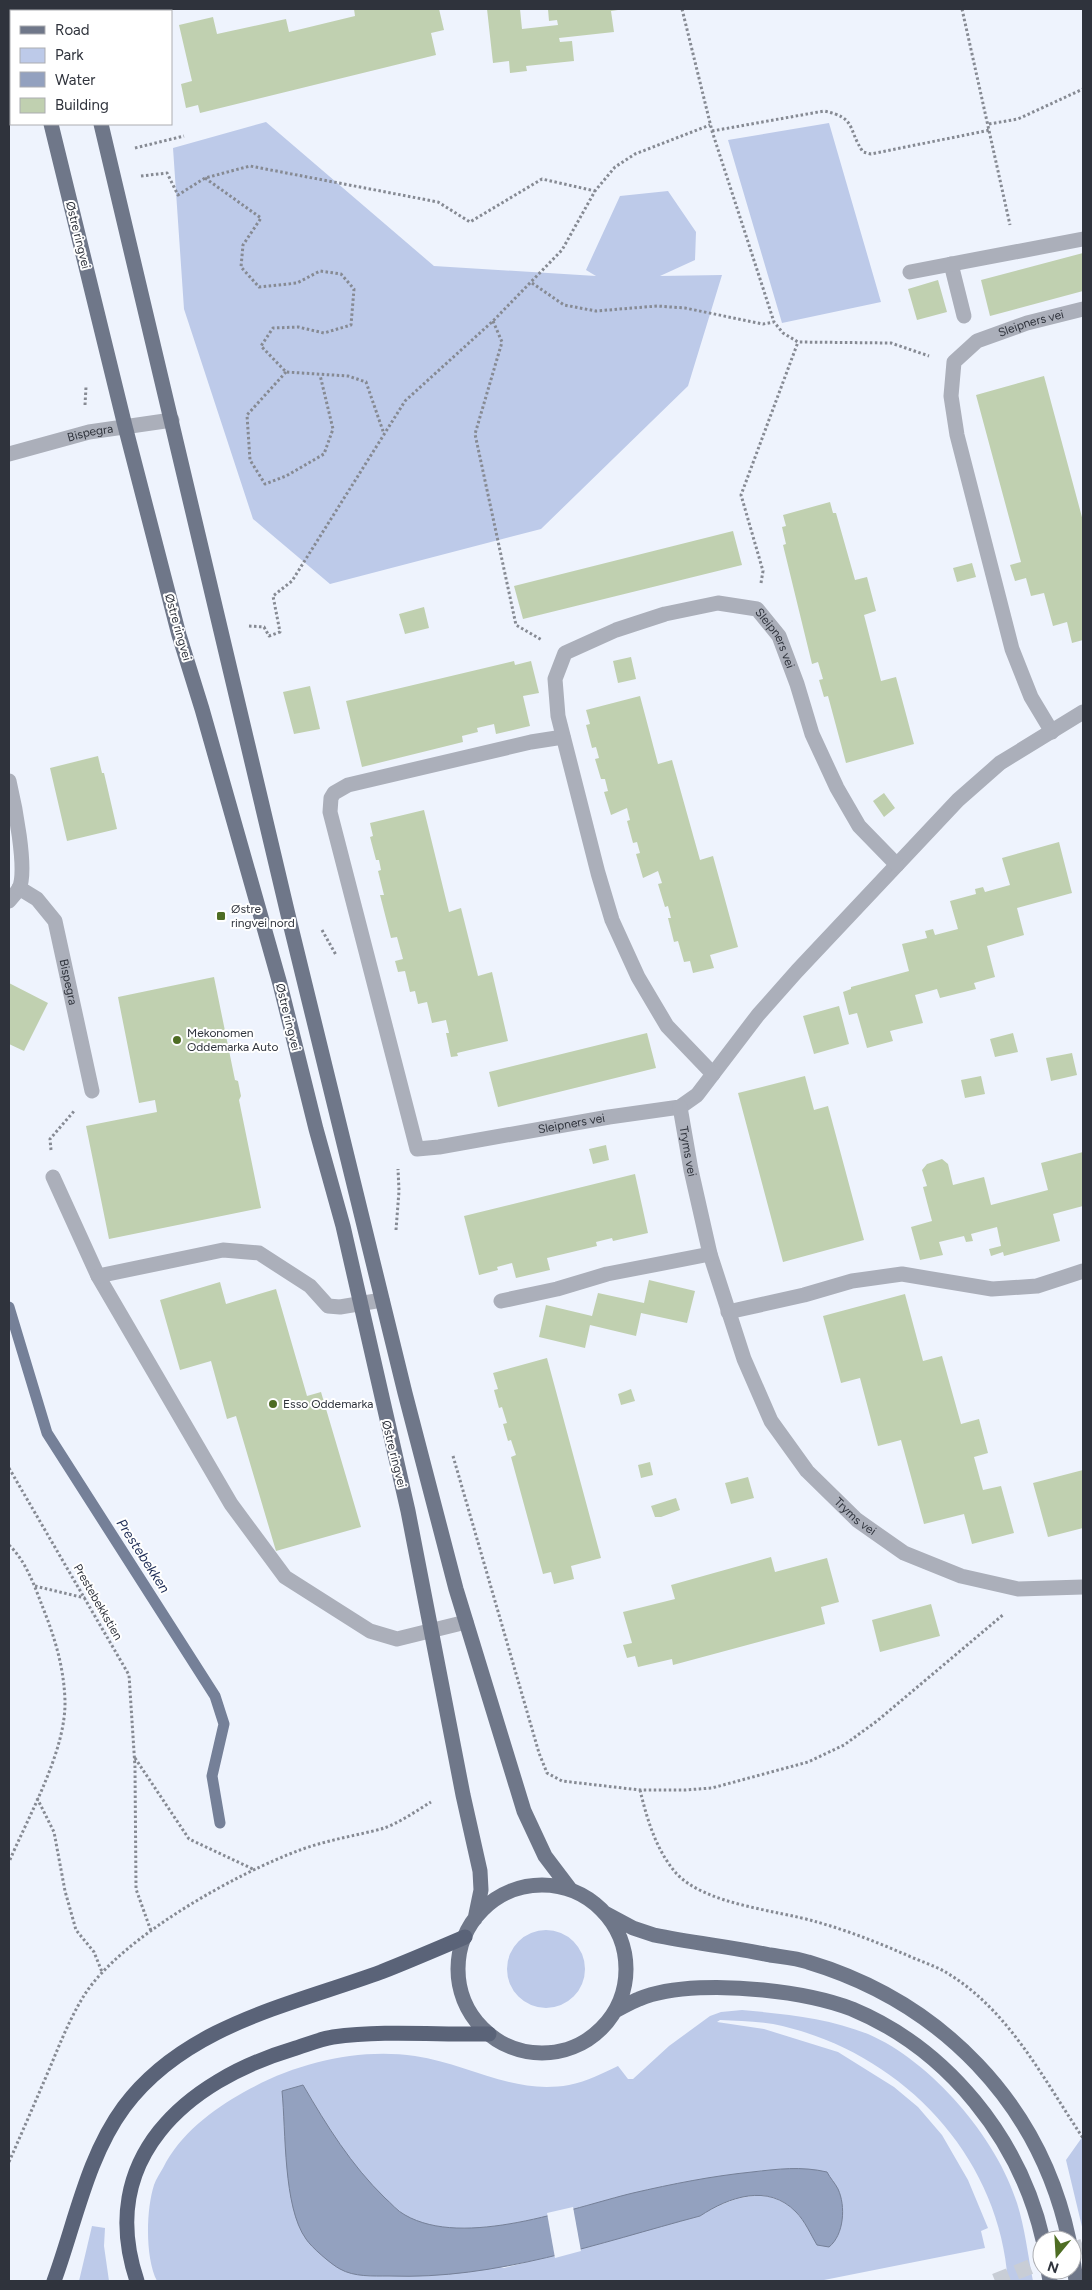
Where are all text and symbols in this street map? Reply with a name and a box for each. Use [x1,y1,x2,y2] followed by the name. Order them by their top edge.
[10,10,172,125] legend
[55,21,90,39] text: Road
[55,46,84,64] text: Park
[55,71,95,89] text: Water
[55,96,109,114] text: Building
[63,200,93,270] street label: Østre ringvei
[996,307,1065,340] street label: Sleipners vei
[66,422,114,445] street label: Bispegra
[162,592,194,662] street label: Østre ringvei
[752,605,797,670] street label: Sleipners vei
[231,902,295,930] place label: Østre ringvei nord
[215,910,227,922] marker: Østre ringvei nord
[56,958,80,1006] street label: Bispegra
[273,982,303,1052] street label: Østre ringvei
[187,1026,278,1054] place label: Mekonomen Oddemarka Auto
[171,1034,183,1046] marker: Mekonomen Oddemarka Auto
[537,1111,606,1136] street label: Sleipners vei
[676,1125,699,1178] street label: Tryms vei
[283,1397,373,1411] place label: Esso Oddemarka
[267,1398,279,1410] marker: Esso Oddemarka
[379,1419,409,1489] street label: Østre ringvei
[831,1495,879,1538] street label: Tryms vei
[113,1516,173,1596] water label: Prestebekken
[71,1561,126,1643] street label: Prestebekkstien
[1032,2230,1082,2280] north arrow
[1045,2257,1061,2277] text: N

